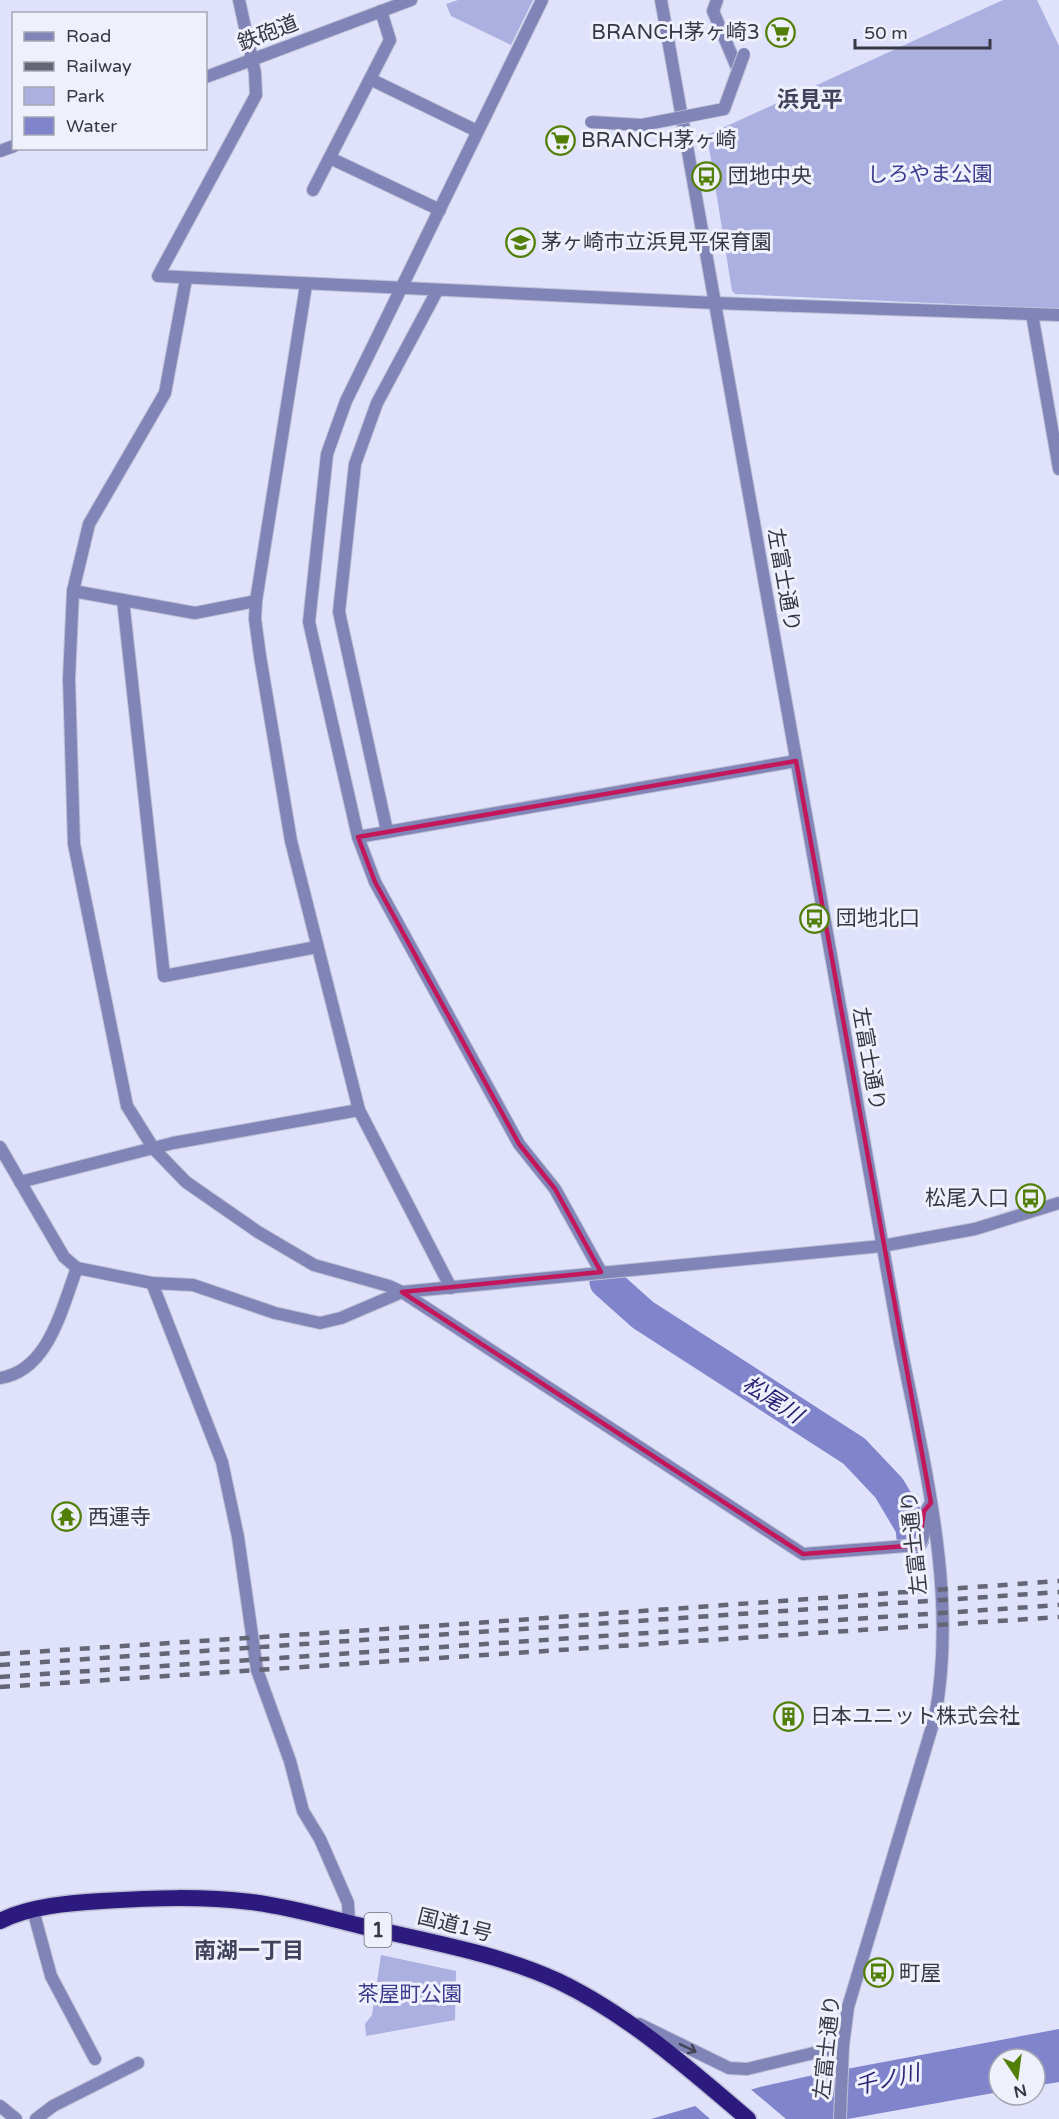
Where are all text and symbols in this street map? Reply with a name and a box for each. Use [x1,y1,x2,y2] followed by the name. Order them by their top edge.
[234,11,302,56] street label: 鉄砲道
[12,12,207,150] legend
[855,12,990,50] scale bar
[765,16,797,48] supermarket icon: BRANCH茅ヶ崎3
[591,20,760,45] place label: BRANCH茅ヶ崎3
[864,22,908,44] text: 50 m
[66,25,111,47] text: Road
[66,55,132,77] text: Railway
[66,85,105,107] text: Park
[777,87,843,113] district label: 浜見平
[66,115,117,137] text: Water
[544,124,576,156] supermarket icon: BRANCH茅ヶ崎
[581,128,736,153] place label: BRANCH茅ヶ崎
[691,160,723,192] bus stop icon: 団地中央
[867,162,993,187] park label: しろやま公園
[728,164,812,189] place label: 団地中央
[504,226,536,258] school or university icon: 茅ヶ崎市立浜見平保育園
[541,230,772,255] place label: 茅ヶ崎市立浜見平保育園
[762,526,805,634] street label: 左富士通り
[799,902,831,934] bus stop icon: 団地北口
[836,906,920,931] place label: 団地北口
[847,1005,890,1113] street label: 左富士通り
[1014,1182,1046,1214] bus stop icon: 松尾入口
[925,1186,1009,1211] place label: 松尾入口
[738,1371,809,1430] water label: 松尾川
[897,1489,932,1596] street label: 左富士通り
[51,1501,83,1533] temple icon: 西運寺
[88,1505,151,1530] place label: 西運寺
[773,1700,805,1732] building icon: 日本ユニット株式会社
[810,1704,1020,1729] place label: 日本ユニット株式会社
[415,1904,495,1947] street label: 国道1号
[364,1913,392,1947] road number: 1
[194,1938,304,1964] district label: 南湖一丁目
[862,1957,894,1989] bus stop icon: 町屋
[899,1961,941,1986] place label: 町屋
[358,1982,463,2007] park label: 茶屋町公園
[810,1994,845,2101] street label: 左富士通り
[679,2042,697,2054] one-way arrow
[987,2047,1047,2107] north arrow
[852,2059,924,2100] water label: 千ノ川
[1012,2079,1029,2102] text: N

